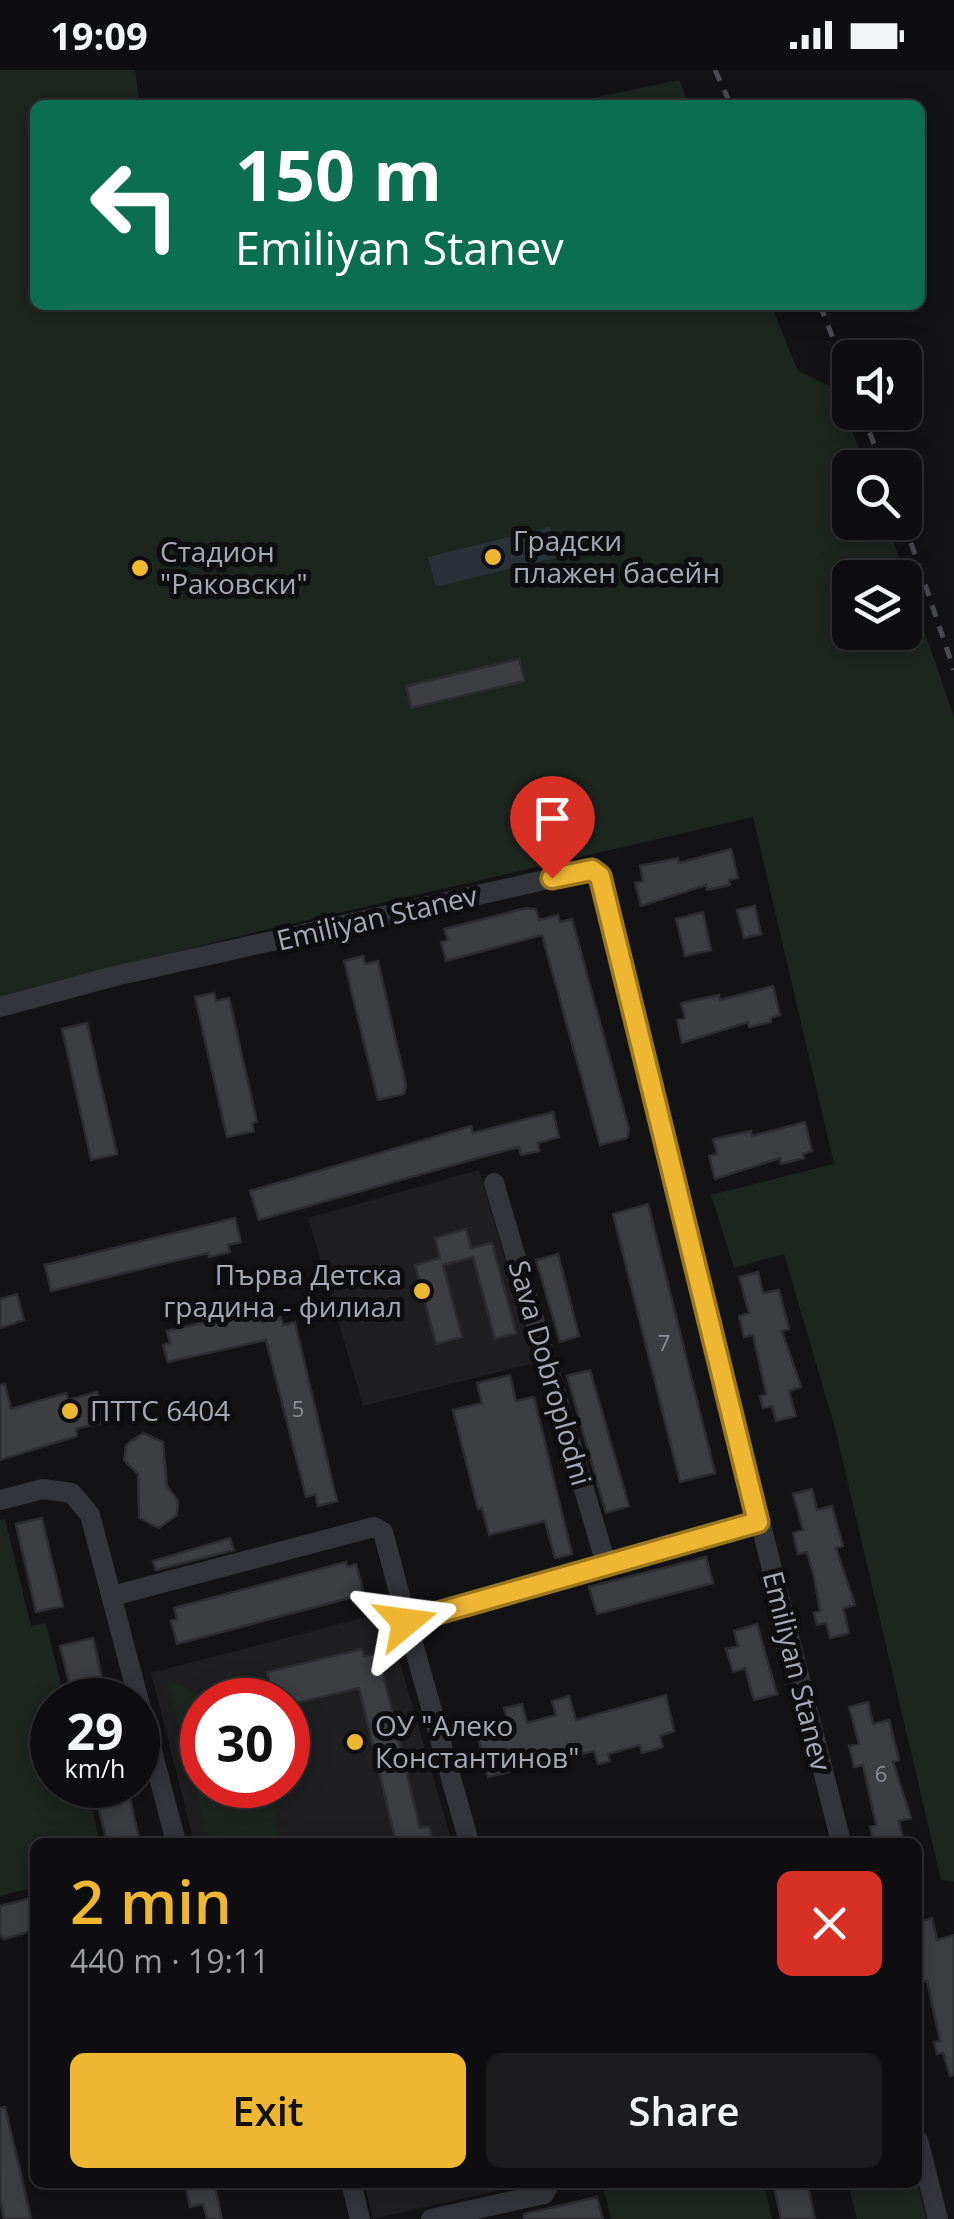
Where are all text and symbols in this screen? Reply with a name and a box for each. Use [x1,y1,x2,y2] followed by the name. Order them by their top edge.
[50,9,148,61] text: 19:09
[235,126,442,222] text: 150 m
[70,140,200,270] icon: left
[235,217,564,278] text: Emiliyan Stanev
[832,340,922,650] map controls
[832,340,922,430] button: sound
[832,450,922,540] button: search
[513,521,720,591] place label: Градски плажен басейн
[160,532,308,602] place label: Стадион "Раковски"
[482,546,504,568] marker: Градски плажен басейн
[129,557,151,579] marker: Стадион "Раковски"
[832,560,922,650] button: layers
[510,776,595,879] pin
[525,791,580,846] icon: arrive
[273,876,481,959] street label: Emiliyan Stanev
[163,1255,402,1325] place label: Първа Детска градина - филиал
[501,1256,601,1490] street label: Sava Dobroplodni
[411,1280,433,1302] marker: Първа Детска градина - филиал
[658,1327,670,1357] house number: 7
[90,1391,230,1429] place label: ПТТС 6404
[292,1393,304,1423] house number: 5
[59,1400,81,1422] marker: ПТТС 6404
[755,1567,841,1775] street label: Emiliyan Stanev
[354,1570,458,1674] position arrow
[180,1678,310,1808] speed limit sign: 30
[66,1697,124,1765] text: 29
[375,1706,579,1776] place label: ОУ "Алеко Константинов"
[344,1731,366,1753] marker: ОУ "Алеко Константинов"
[65,1751,125,1785] text: km/h
[875,1758,887,1788] house number: 6
[70,1860,232,1942] text: 2 min
[777,1871,882,1976] button: close
[70,1939,269,1982] text: 440 m · 19:11
[70,2053,466,2168] button: Exit
[486,2053,882,2168] button: Share

